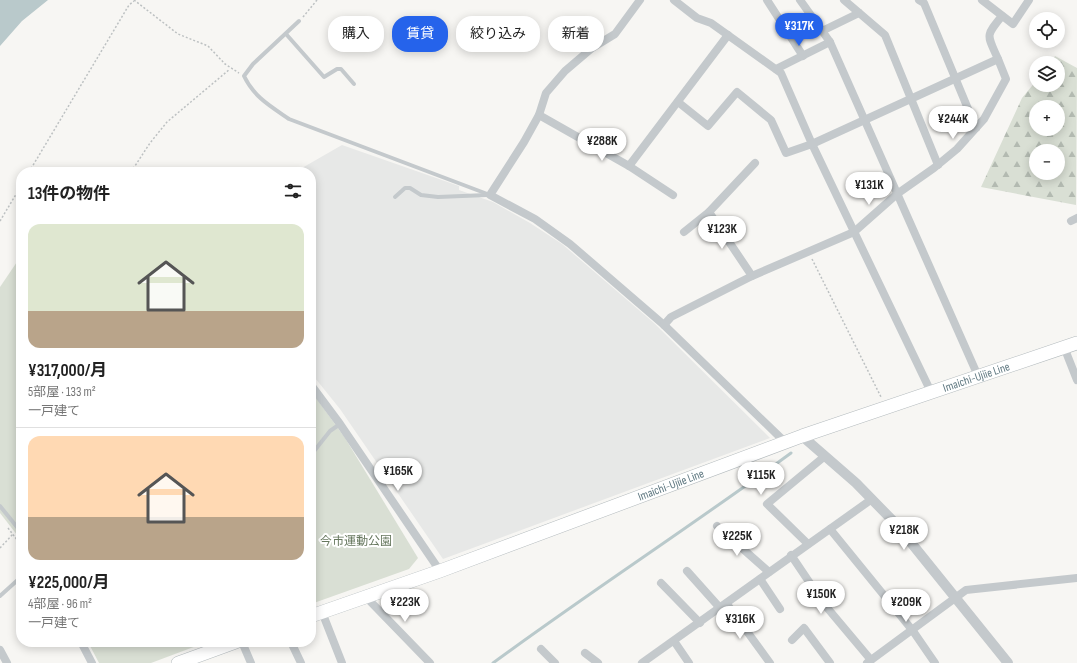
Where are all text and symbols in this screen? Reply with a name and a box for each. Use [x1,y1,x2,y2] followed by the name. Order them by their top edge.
[1029,12,1065,180] map controls
[1029,12,1065,48] button: locate
[771,13,827,47] pin: ¥317K
[328,16,384,52] chip: 購入
[392,16,448,52] chip: 賃貸
[456,16,540,52] chip: 絞り込み
[548,16,604,52] chip: 新着
[784,18,814,34] text: ¥317K
[1029,56,1065,92] button: layers
[1029,100,1065,136] button: +
[925,106,981,140] pin: ¥244K
[938,111,968,127] text: ¥244K
[574,128,630,162] pin: ¥288K
[586,133,618,149] text: ¥288K
[1029,144,1065,180] button: −
[841,172,897,206] pin: ¥131K
[854,177,884,193] text: ¥131K
[282,180,304,202] icon: filters
[28,184,110,204] text: 13件の物件
[694,216,750,250] pin: ¥123K
[707,221,737,237] text: ¥123K
[130,250,202,322] icon: home
[941,359,1012,396] street label: Imaichi-Ujiie Line
[28,361,107,381] text: ¥317,000/月
[28,384,96,400] text: 5部屋 · 133 m²
[28,403,80,419] text: 一戸建て
[370,458,426,492] pin: ¥165K
[130,462,202,534] icon: home
[733,462,789,496] pin: ¥115K
[383,463,413,479] text: ¥165K
[636,466,706,505] street label: Imaichi-Ujiie Line
[746,467,776,483] text: ¥115K
[876,517,932,551] pin: ¥218K
[889,522,919,538] text: ¥218K
[709,523,765,557] pin: ¥225K
[722,528,752,544] text: ¥225K
[320,534,392,549] park label: 今市運動公園
[28,573,110,593] text: ¥225,000/月
[793,581,849,615] pin: ¥150K
[806,586,836,602] text: ¥150K
[377,589,433,623] pin: ¥223K
[878,589,934,623] pin: ¥209K
[390,594,420,610] text: ¥223K
[890,594,922,610] text: ¥209K
[28,596,92,612] text: 4部屋 · 96 m²
[712,606,768,640] pin: ¥316K
[725,611,755,627] text: ¥316K
[28,615,80,631] text: 一戸建て

